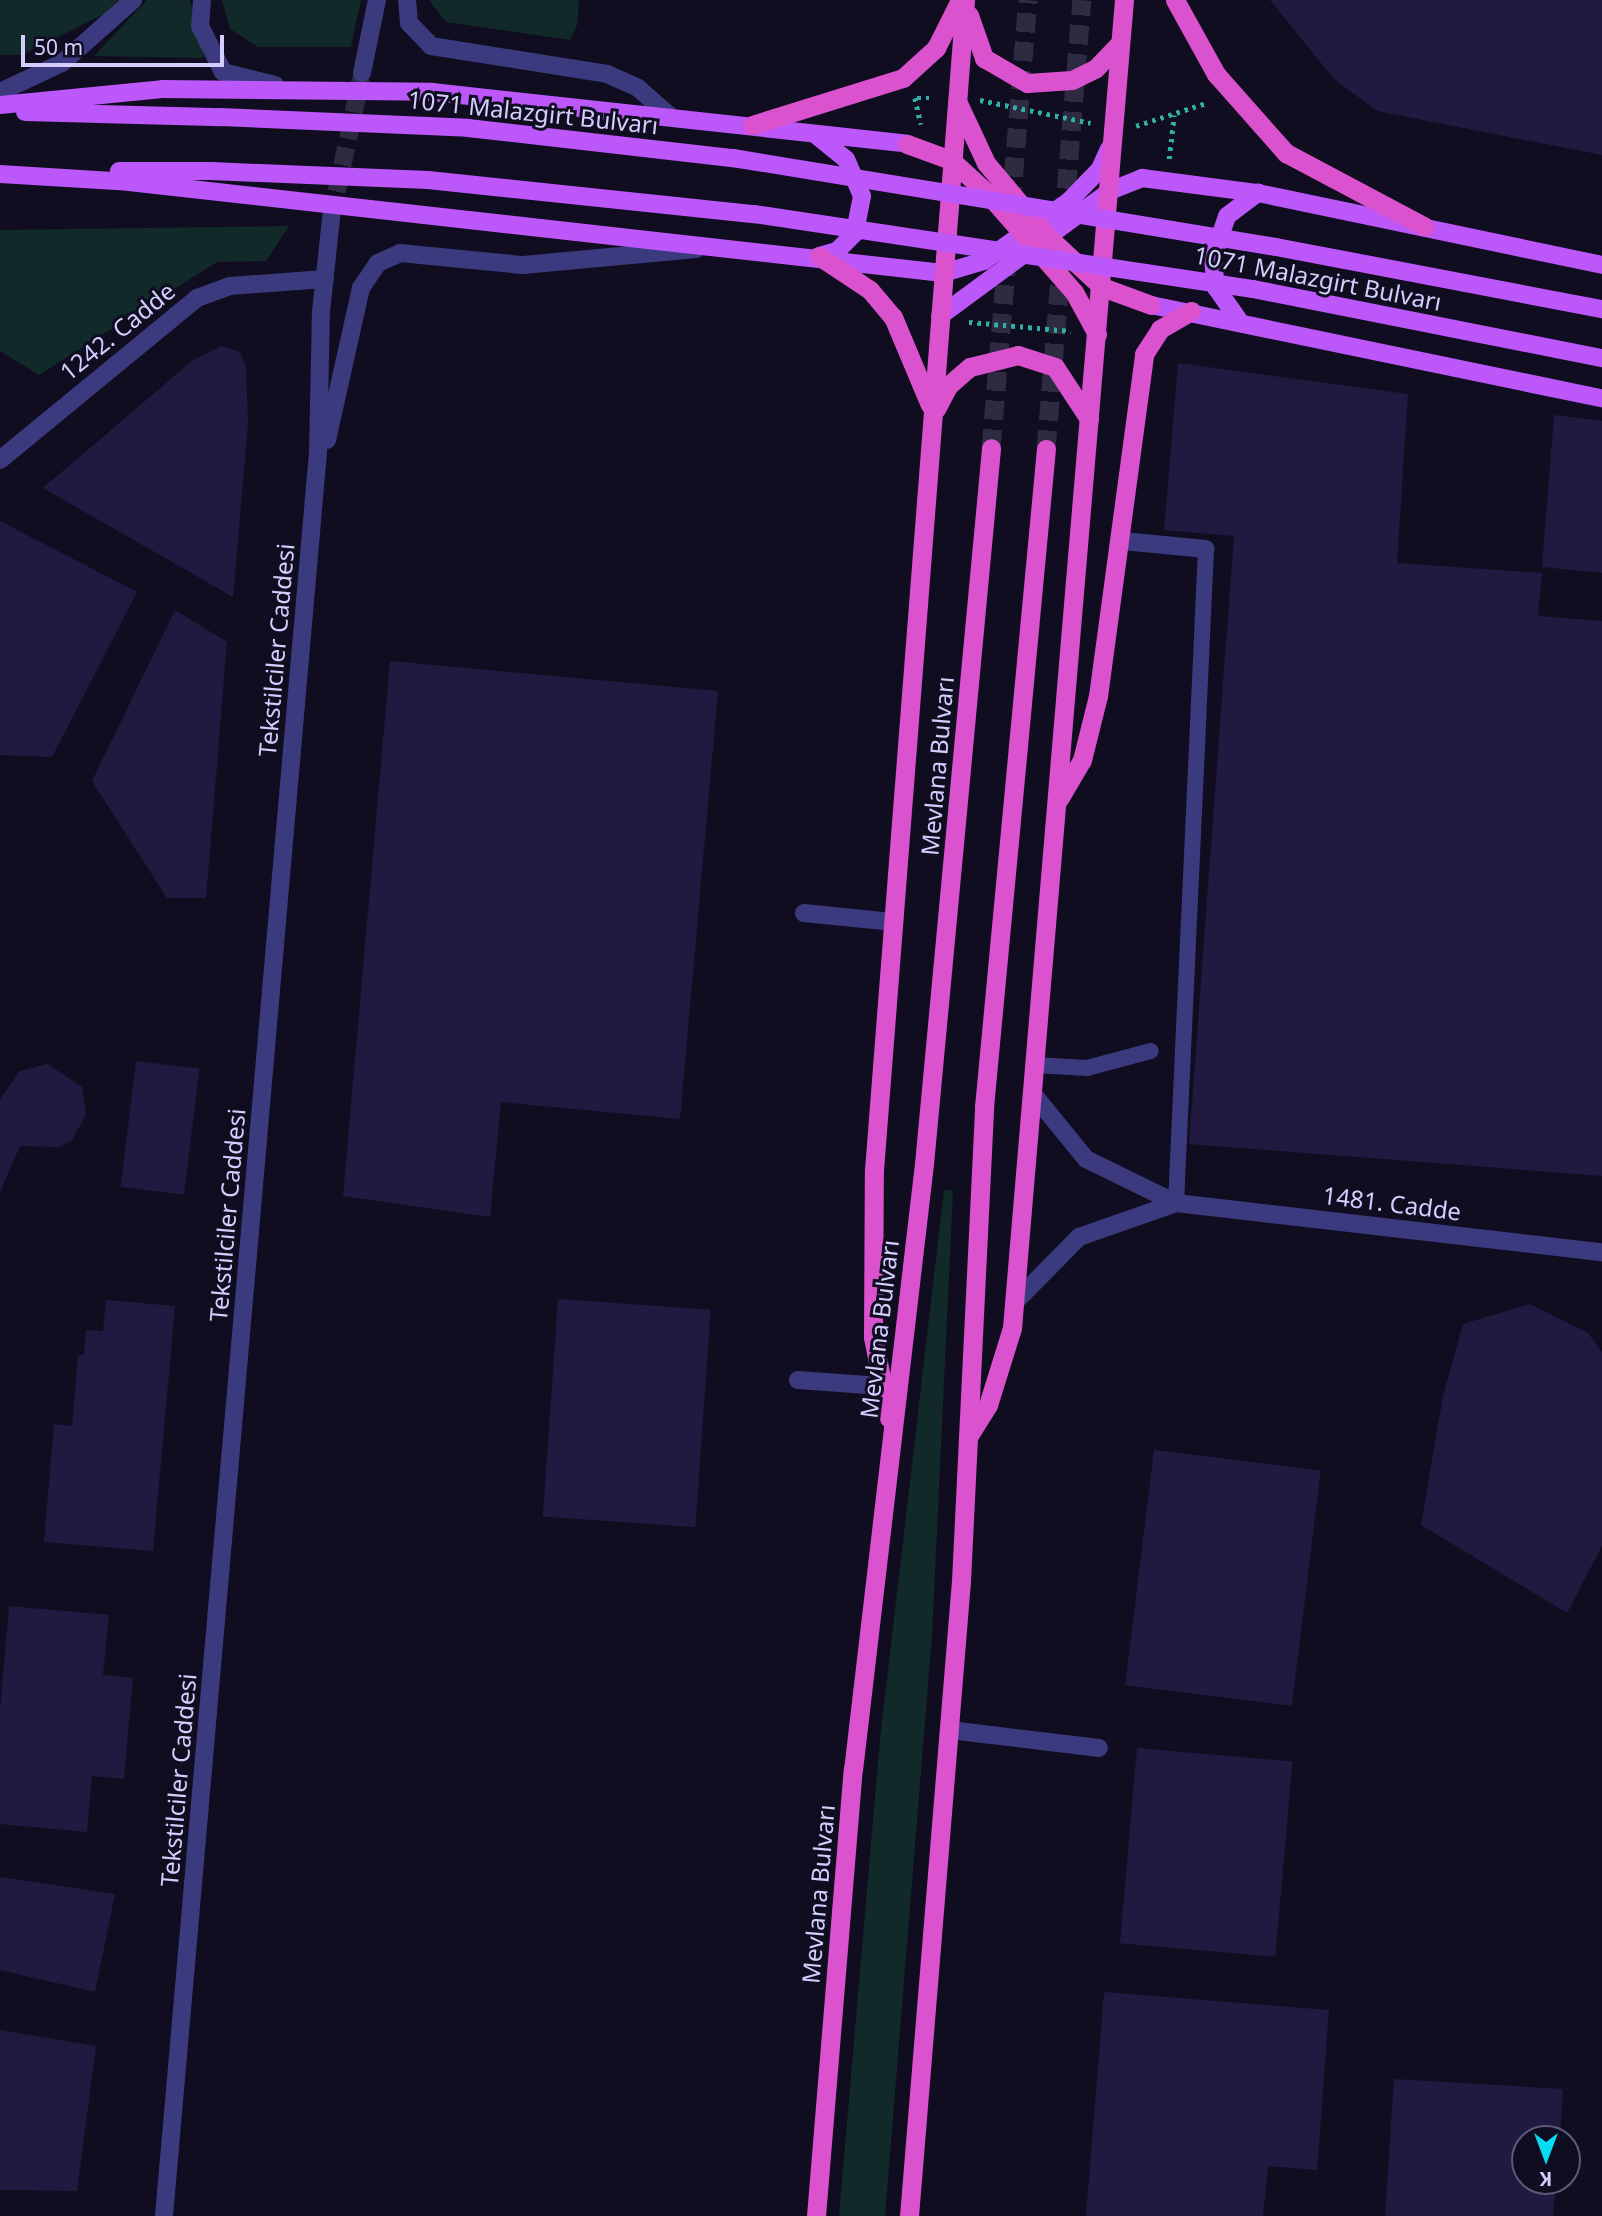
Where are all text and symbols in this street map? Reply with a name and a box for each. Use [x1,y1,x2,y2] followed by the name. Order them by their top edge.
[24,21,228,65] scale bar
[34,33,83,61] text: 50 m
[406,85,660,139] street label: 1071 Malazgirt Bulvarı
[1192,240,1444,316] street label: 1071 Malazgirt Bulvarı
[54,276,180,386] street label: 1242. Cadde
[252,542,300,758] street label: Tekstilciler Caddesi
[915,675,959,857] street label: Mevlana Bulvarı
[203,1107,251,1323] street label: Tekstilciler Caddesi
[1321,1180,1463,1226] street label: 1481. Cadde
[854,1238,904,1420] street label: Mevlana Bulvarı
[154,1672,202,1888] street label: Tekstilciler Caddesi
[796,1803,840,1985] street label: Mevlana Bulvarı
[1511,2125,1581,2195] north arrow
[1540,2166,1552,2192] text: K

